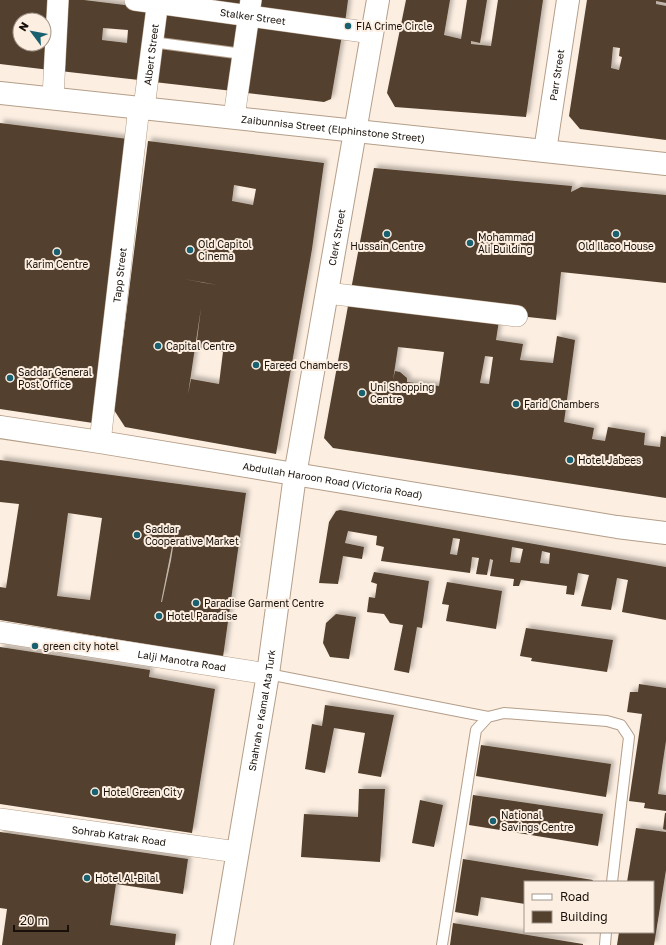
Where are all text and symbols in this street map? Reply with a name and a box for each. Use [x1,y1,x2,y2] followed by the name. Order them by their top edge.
[219,6,287,27] street label: Stalker Street
[12,12,52,52] north arrow
[15,19,31,33] text: N
[356,20,433,32] place label: FIA Crime Circle
[343,21,353,31] marker: FIA Crime Circle
[141,23,161,86] street label: Albert Street
[547,48,566,102] street label: Parr Street
[241,113,426,144] street label: Zaibunnisa Street (Elphinstone Street)
[326,208,347,267] street label: Clerk Street
[382,229,392,239] marker: Hussain Centre
[611,229,621,239] marker: Old Ilaco House
[478,231,534,255] place label: Mohammad Ali Building
[198,238,252,262] place label: Old Capitol Cinema
[465,238,475,248] marker: Mohammad Ali Building
[350,240,424,252] place label: Hussain Centre
[578,240,654,252] place label: Old Ilaco House
[185,245,195,255] marker: Old Capitol Cinema
[52,247,62,257] marker: Karim Centre
[110,247,129,303] street label: Tapp Street
[26,258,89,270] place label: Karim Centre
[166,340,235,352] place label: Capital Centre
[153,341,163,351] marker: Capital Centre
[264,359,348,371] place label: Fareed Chambers
[251,360,261,370] marker: Fareed Chambers
[18,366,92,390] place label: Saddar General Post Office
[5,373,15,383] marker: Saddar General Post Office
[370,381,434,405] place label: Uni Shopping Centre
[357,388,367,398] marker: Uni Shopping Centre
[524,398,599,410] place label: Farid Chambers
[511,399,521,409] marker: Farid Chambers
[578,454,641,466] place label: Hotel Jabees
[565,455,575,465] marker: Hotel Jabees
[242,460,424,501] street label: Abdullah Haroon Road (Victoria Road)
[145,523,239,547] place label: Saddar Cooperative Market
[132,530,142,540] marker: Saddar Cooperative Market
[204,597,324,609] place label: Paradise Garment Centre
[191,598,201,608] marker: Paradise Garment Centre
[167,610,238,622] place label: Hotel Paradise
[154,611,164,621] marker: Hotel Paradise
[43,640,119,652] place label: green city hotel
[30,641,40,651] marker: green city hotel
[137,648,227,673] street label: Lalji Manotra Road
[246,648,277,772] street label: Shahrah e Kamal Ata Turk
[103,786,183,798] place label: Hotel Green City
[90,787,100,797] marker: Hotel Green City
[501,809,574,833] place label: National Savings Centre
[488,816,498,826] marker: National Savings Centre
[71,823,167,848] street label: Sohrab Katrak Road
[95,872,159,884] place label: Hotel Al-Bilal
[82,873,92,883] marker: Hotel Al-Bilal
[524,881,654,933] legend
[560,889,589,904] text: Road
[14,907,68,933] scale bar
[560,909,608,924] text: Building
[20,913,48,928] text: 20 m

